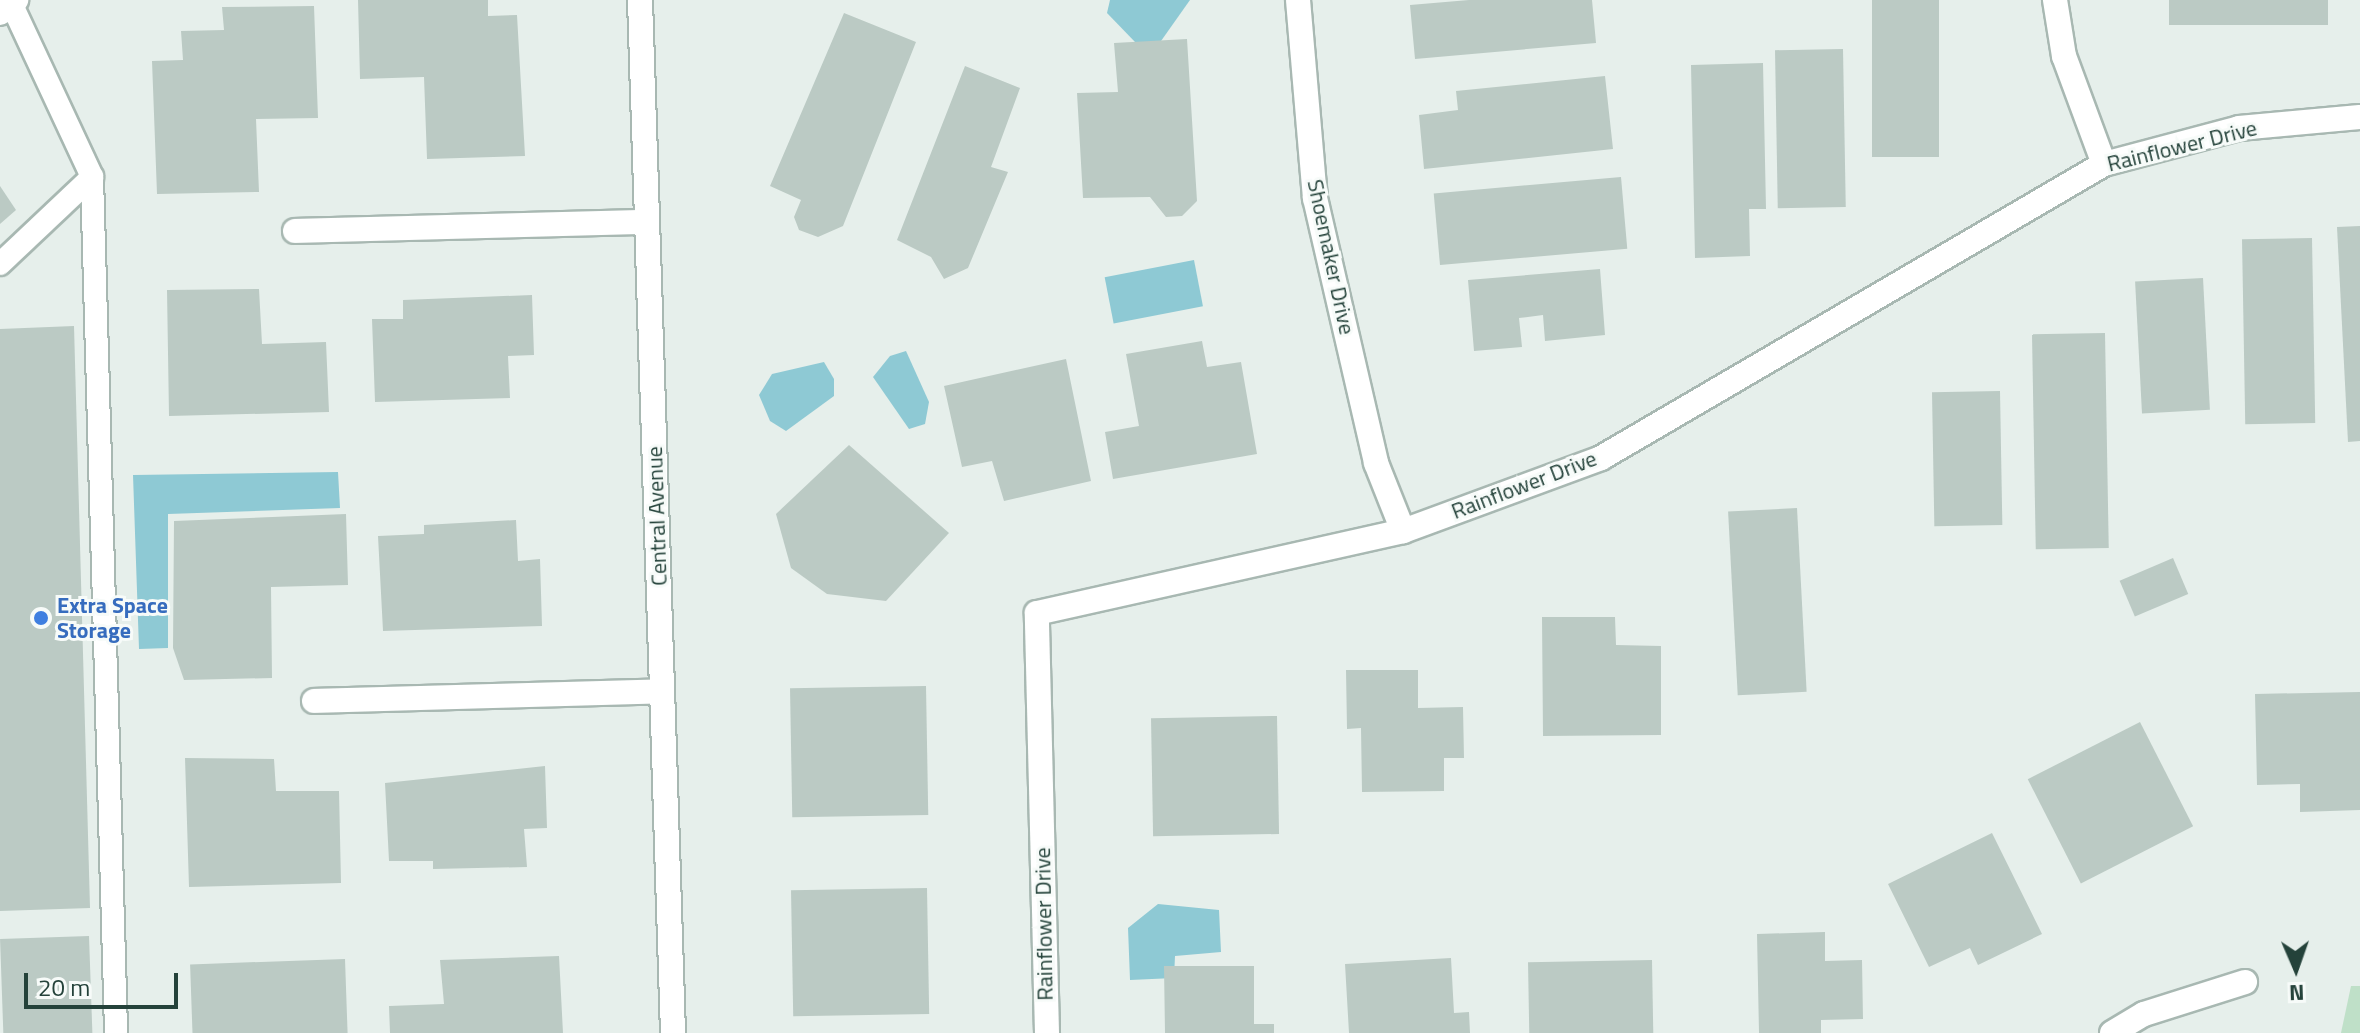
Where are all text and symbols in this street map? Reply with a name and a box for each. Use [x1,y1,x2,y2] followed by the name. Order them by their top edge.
[2104,115,2260,177] street label: Rainflower Drive
[1302,177,1360,337] street label: Shoemaker Drive
[1448,445,1600,525] street label: Rainflower Drive
[641,446,673,586] street label: Central Avenue
[57,592,168,644] place label: Extra Space Storage
[32,609,50,627] marker: Extra Space Storage
[1029,847,1059,1001] street label: Rainflower Drive
[2256,929,2336,1009] north arrow
[28,957,182,1007] scale bar
[38,969,90,1005] text: 20 m
[2289,976,2305,1010] text: N

